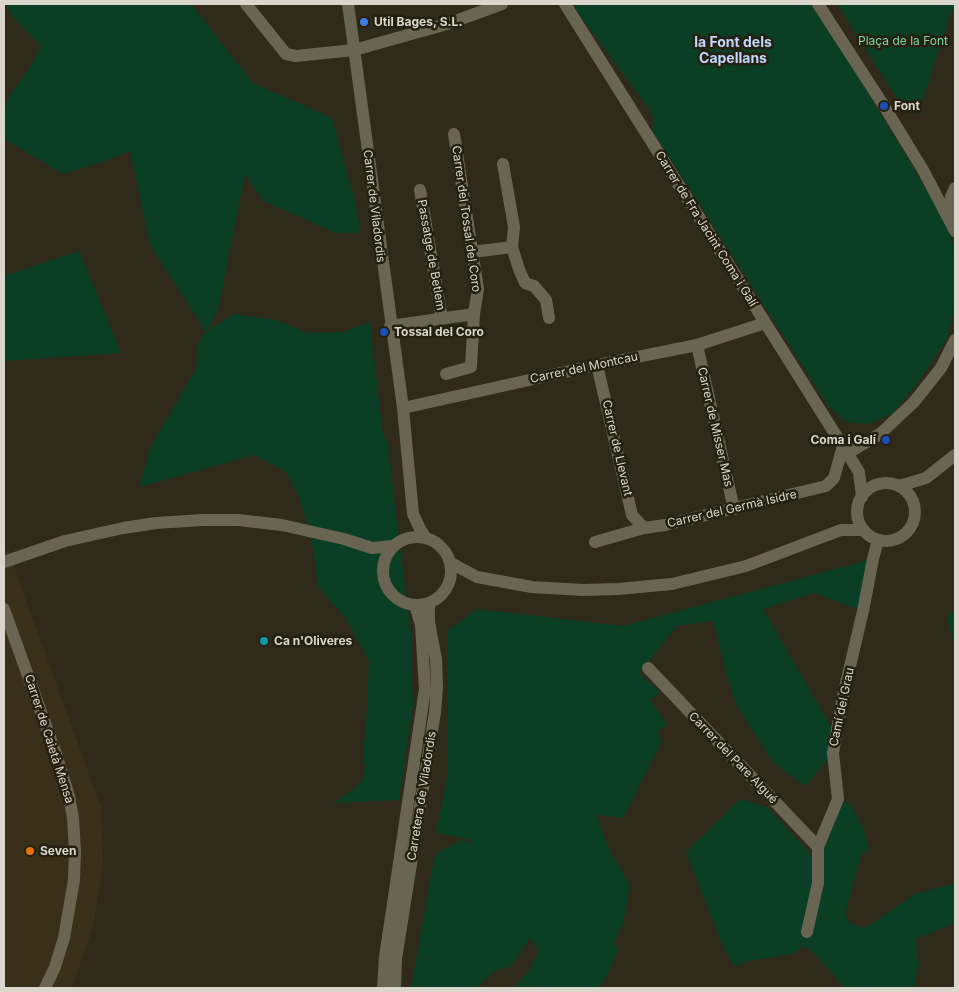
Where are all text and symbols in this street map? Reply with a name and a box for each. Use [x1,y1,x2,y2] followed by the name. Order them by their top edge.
[374,15,462,29] place label: Util Bages, S.L.
[358,16,370,28] marker: Util Bages, S.L.
[858,34,948,48] park label: Plaça de la Font
[694,35,772,68] district label: la Font dels Capellans
[894,99,920,113] place label: Font
[878,100,890,112] marker: Font
[449,145,483,293] street label: Carrer del Tossal del Coro
[360,149,388,263] street label: Carrer de Viladordis
[652,149,760,309] street label: Carrer de Fra Jacint Coma i Galí
[414,198,448,312] street label: Passatge de Betlem
[394,325,484,339] place label: Tossal del Coro
[378,326,390,338] marker: Tossal del Coro
[529,350,639,386] street label: Carrer del Montcau
[694,366,736,488] street label: Carrer de Misser Mas
[599,399,635,497] street label: Carrer de Llevant
[810,433,876,447] place label: Coma i Galí
[880,434,892,446] marker: Coma i Galí
[666,487,798,531] street label: Carrer del Germà Isidre
[274,634,352,648] place label: Ca n'Oliveres
[258,635,270,647] marker: Ca n'Oliveres
[827,666,857,748] street label: Camí del Grau
[21,673,77,805] street label: Carrer de Caietà Mensa
[686,709,780,807] street label: Carrer del Pare Algué
[405,730,439,862] street label: Carretera de Viladordis
[40,844,76,858] place label: Seven
[24,845,36,857] marker: Seven

